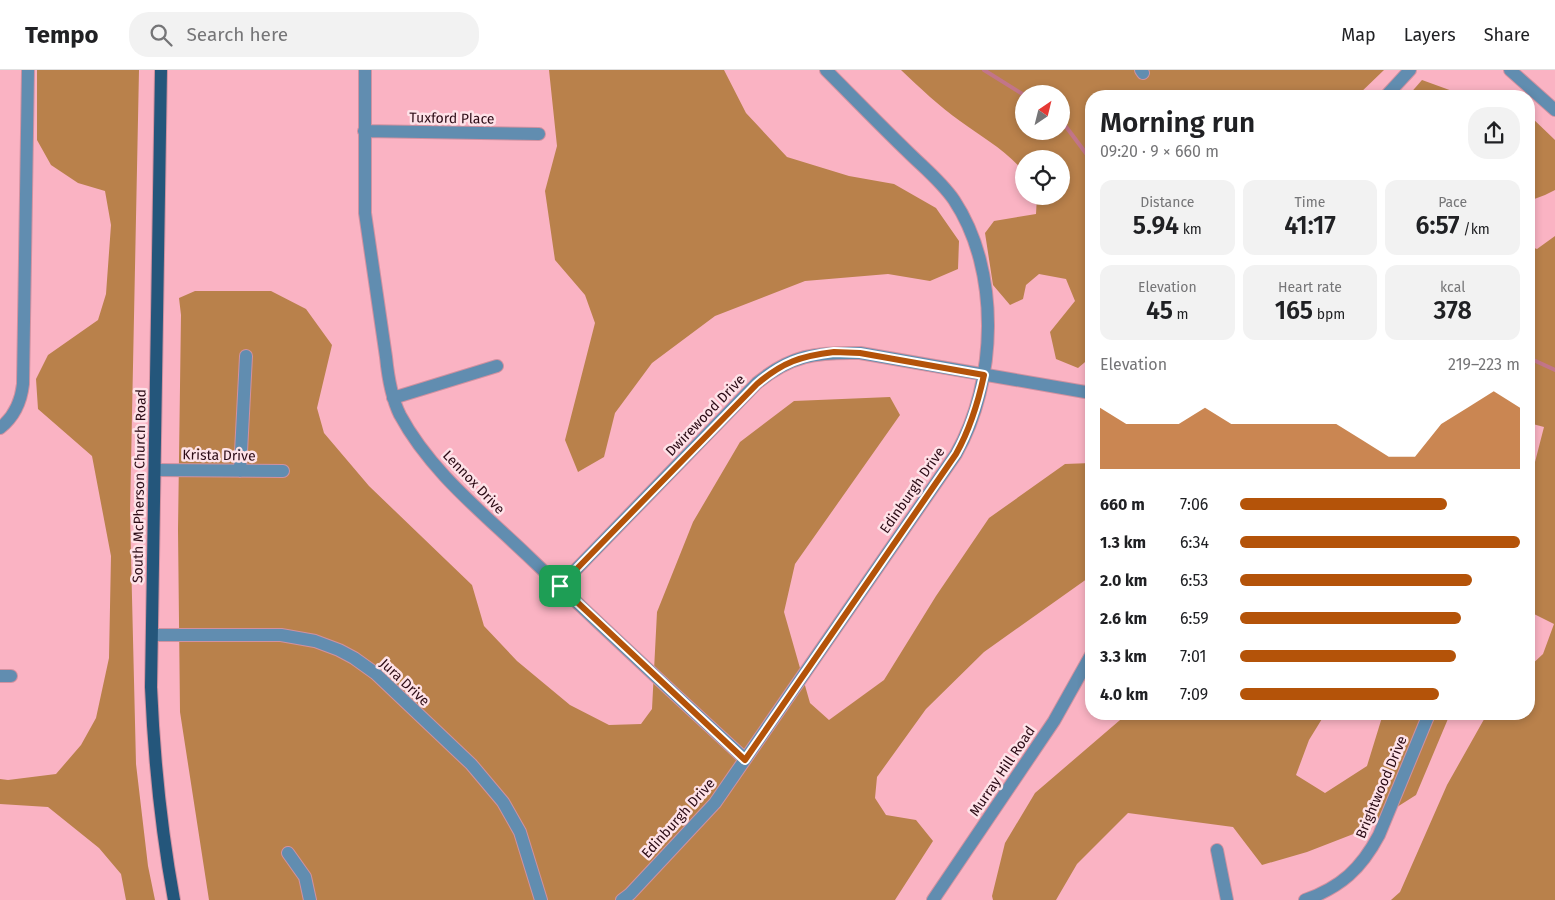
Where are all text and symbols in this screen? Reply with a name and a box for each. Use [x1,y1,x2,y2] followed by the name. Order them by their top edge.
[129,12,479,57] search box
[25,21,99,49] text: Tempo
[147,21,175,49] icon: search
[187,23,288,46] text: Search here
[1341,24,1376,46] text: Map
[1404,24,1456,46] text: Layers
[1484,24,1530,46] text: Share
[1015,85,1070,140] north arrow
[1015,85,1070,205] map controls
[1100,106,1255,139] text: Morning run
[1468,107,1520,159] button: share
[409,109,495,128] street label: Tuxford Place
[1100,142,1219,161] text: 09:20 · 9 × 660 m
[1015,150,1070,205] button: locate
[1140,194,1194,211] text: Distance
[1295,194,1325,211] text: Time
[1438,194,1467,211] text: Pace
[1133,211,1179,241] text: 5.94
[1284,211,1336,241] text: 41:17
[1416,211,1460,241] text: 6:57
[1179,221,1202,238] text: km
[1460,221,1490,238] text: /km
[1138,279,1197,296] text: Elevation
[1278,279,1342,296] text: Heart rate
[1440,279,1465,296] text: kcal
[1146,296,1173,326] text: 45
[1275,296,1313,326] text: 165
[1434,296,1472,326] text: 378
[1173,306,1189,323] text: m
[1313,306,1345,323] text: bpm
[1100,355,1167,374] text: Elevation
[1448,355,1520,374] text: 219–223 m
[662,371,749,460] street label: Dwirewood Drive
[129,389,150,583] street label: South McPherson Church Road
[876,444,948,537] street label: Edinburgh Drive
[182,446,256,465] street label: Krista Drive
[439,447,508,518] street label: Lennox Drive
[1100,495,1145,514] text: 660 m
[1180,495,1208,514] text: 7:06
[1100,533,1146,552] text: 1.3 km
[1180,533,1209,552] text: 6:34
[539,565,581,607] pin
[1100,571,1147,590] text: 2.0 km
[1180,571,1208,590] text: 6:53
[546,572,574,600] icon: arrive
[1100,609,1147,628] text: 2.6 km
[1180,609,1209,628] text: 6:59
[1100,647,1147,666] text: 3.3 km
[1180,647,1206,666] text: 7:01
[376,655,433,710] street label: Jura Drive
[1100,685,1148,704] text: 4.0 km
[1180,685,1208,704] text: 7:09
[966,723,1039,820] street label: Murray Hill Road
[1352,733,1411,841] street label: Brightwood Drive
[638,775,719,862] street label: Edinburgh Drive

